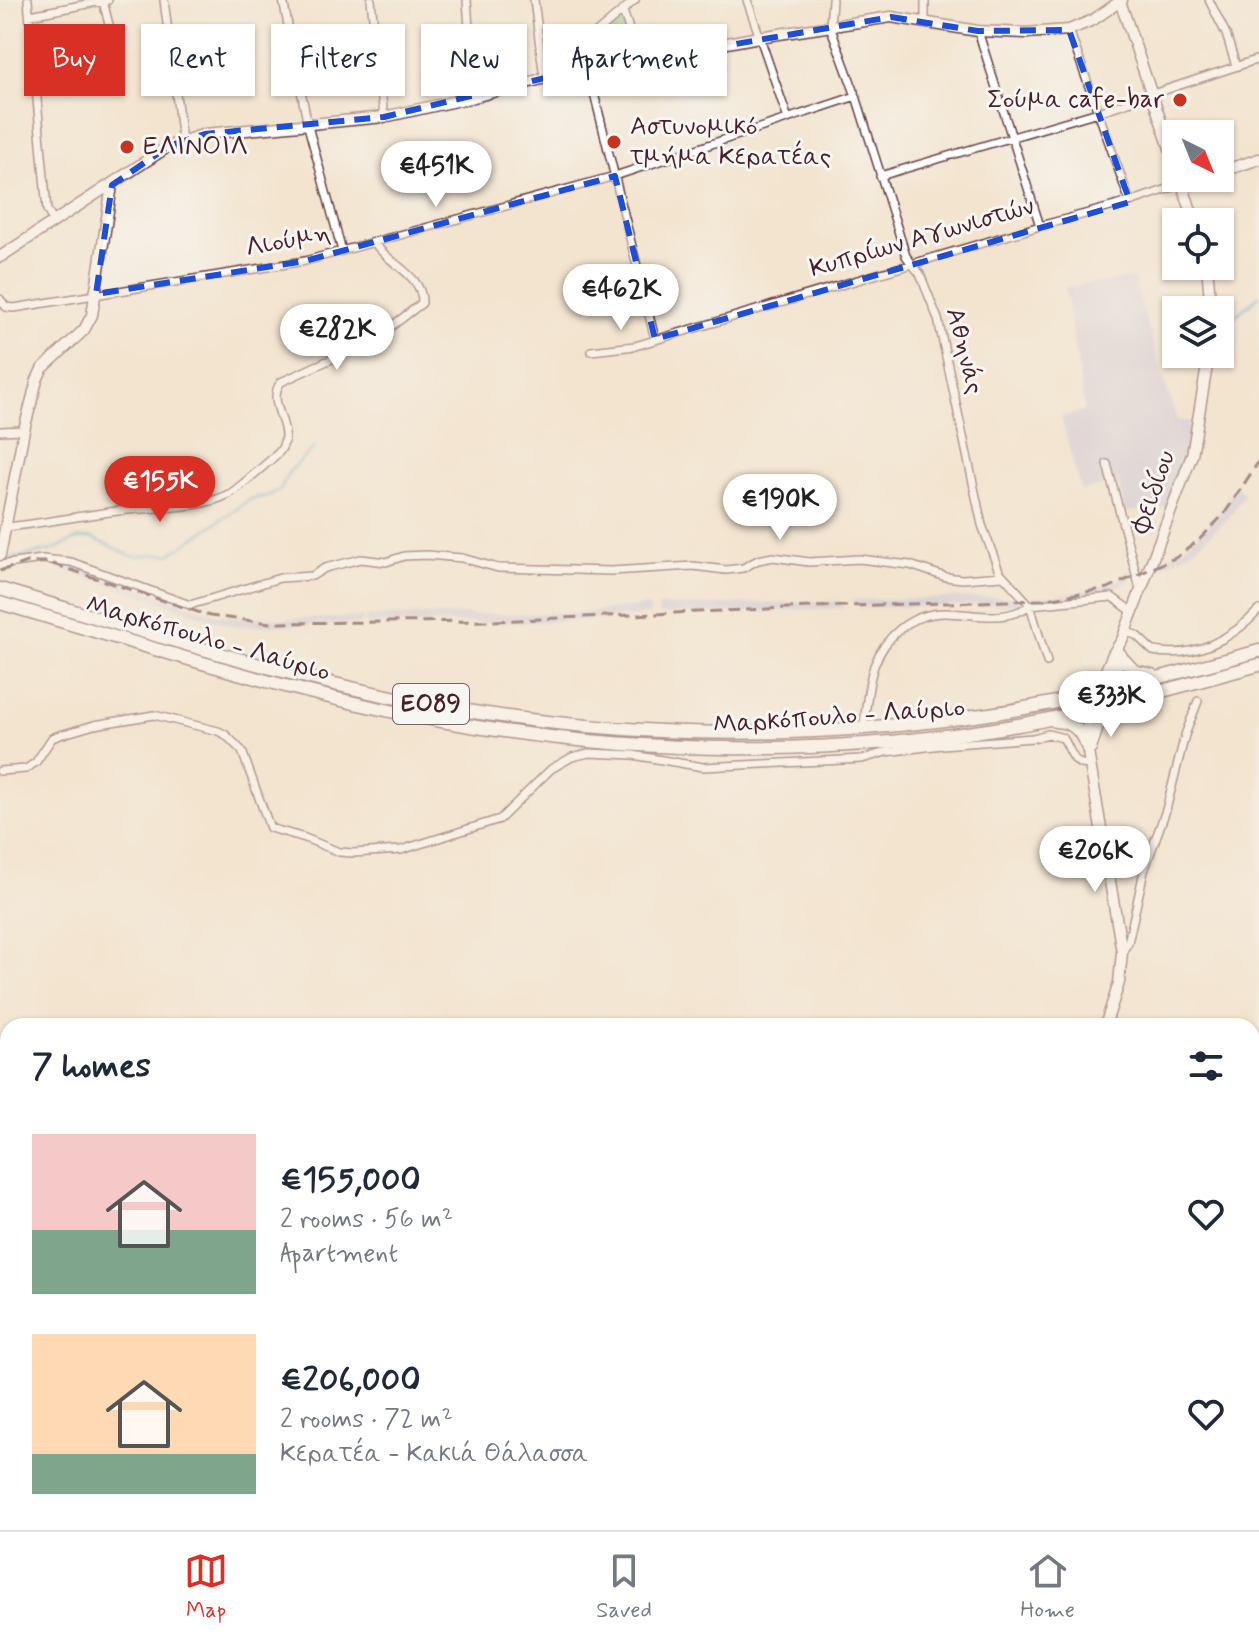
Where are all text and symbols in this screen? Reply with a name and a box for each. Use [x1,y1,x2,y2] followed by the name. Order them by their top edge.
[24,24,125,96] chip: Buy
[141,24,255,96] chip: Rent
[271,24,405,96] chip: Filters
[421,24,527,96] chip: New
[543,24,727,96] chip: Apartment
[987,83,1164,117] place label: Σούμα cafe-bar
[1171,91,1189,109] marker: Σούμα cafe-bar
[629,110,831,174] place label: Αστυνομικό τμήμα Κερατέας
[1162,120,1234,192] north arrow
[1162,120,1234,368] map controls
[143,130,248,164] place label: ΕΛΙΝΟΙΛ
[605,133,623,151] marker: Αστυνομικό τμήμα Κερατέας
[118,138,136,156] marker: ΕΛΙΝΟΙΛ
[380,141,492,209] pin: €451K
[399,150,473,184] text: €451K
[806,190,1038,286] street label: Κυπρίων Αγωνιστών
[1162,208,1234,280] button: locate
[243,216,333,266] street label: Λιούμη
[565,264,677,332] pin: €462K
[581,273,661,307] text: €462K
[1162,296,1234,368] button: layers
[281,304,393,372] pin: €282K
[937,304,991,398] street label: Αθηνάς
[298,313,376,347] text: €282K
[1124,446,1184,539] street label: Φειδίου
[104,456,216,524] pin: €155K
[122,465,198,499] text: €155K
[724,474,836,542] pin: €190K
[741,483,819,517] text: €190K
[82,588,334,690] street label: Μαρκόπουλο - Λαύριο
[1055,671,1167,739] pin: €333K
[1077,680,1145,714] text: €333K
[393,684,469,724] road number: ΕΟ89
[712,691,966,743] street label: Μαρκόπουλο - Λαύριο
[1039,826,1151,894] pin: €206K
[1057,835,1133,869] text: €206K
[32,1044,151,1089] text: 7 homes
[1184,1044,1228,1088] icon: filters
[280,1158,421,1203] text: €155,000
[96,1166,192,1262] icon: home
[1184,1192,1228,1236] icon: heart
[280,1203,453,1237] text: 2 rooms · 56 m²
[280,1237,398,1271] text: Apartment
[280,1358,421,1403] text: €206,000
[96,1366,192,1462] icon: home
[1184,1392,1228,1436] icon: heart
[280,1403,453,1437] text: 2 rooms · 72 m²
[280,1437,588,1471] text: Κερατέα - Κακιά Θάλασσα
[184,1549,228,1625] tab: Map
[596,1549,652,1625] tab: Saved
[1020,1549,1075,1625] tab: Home

